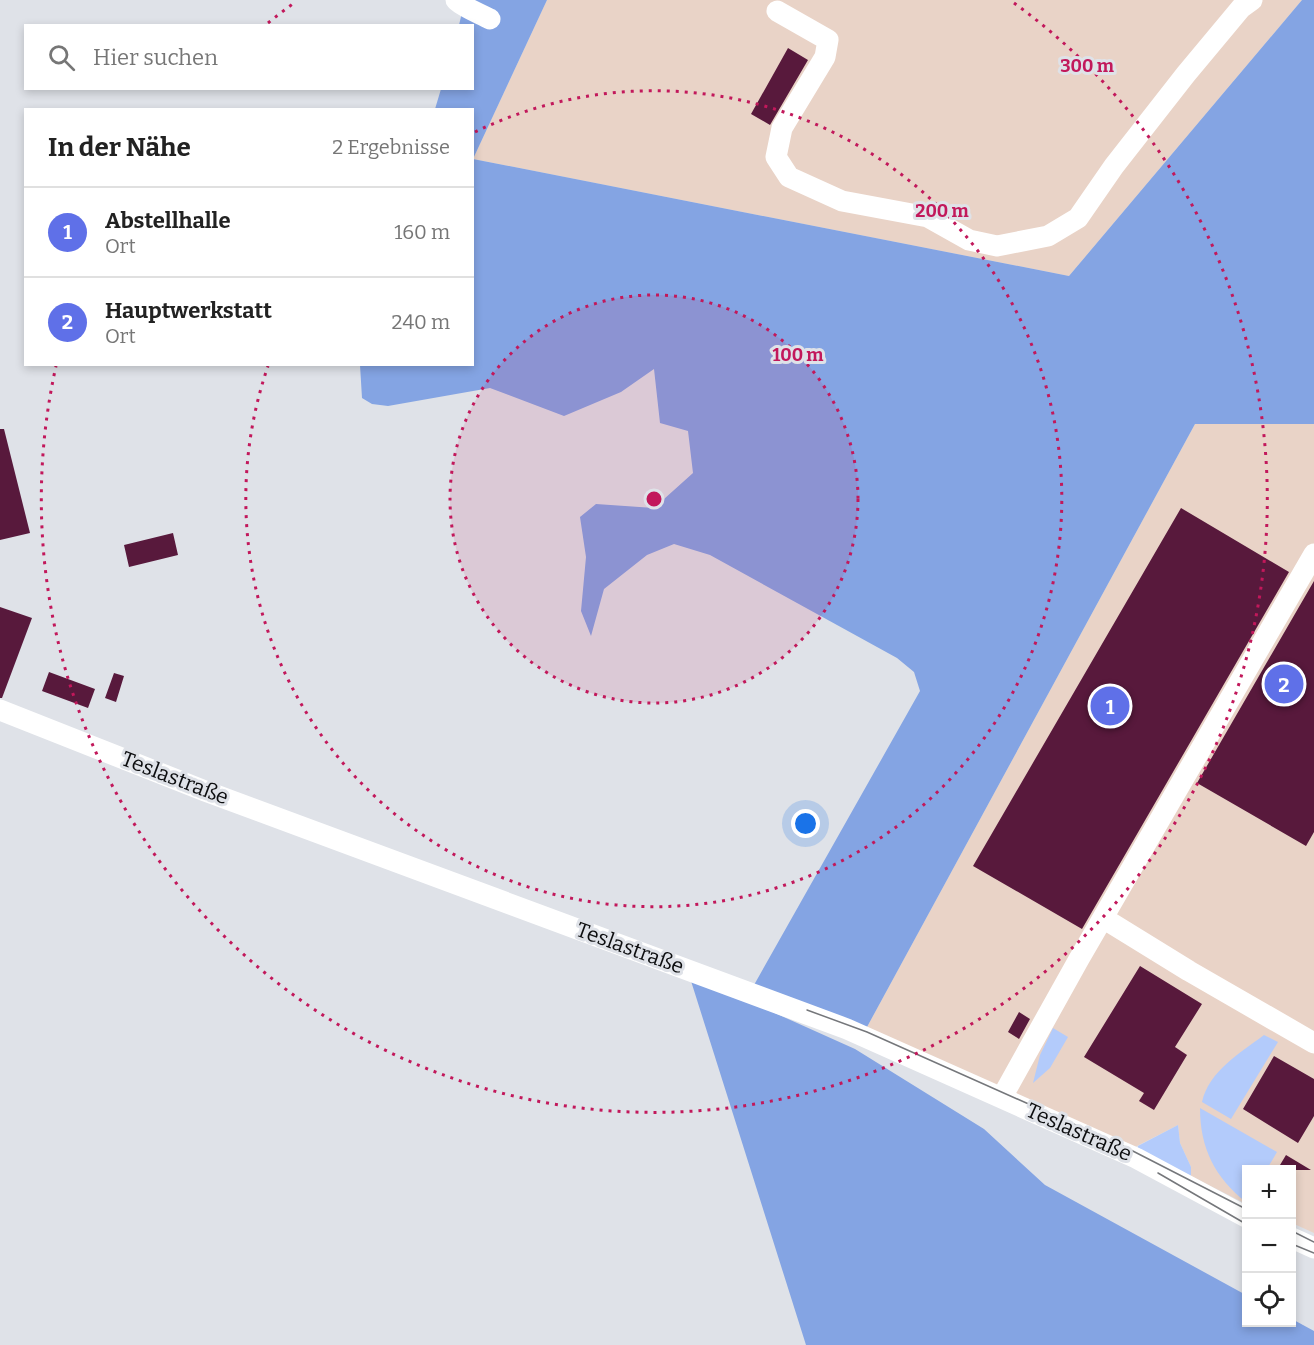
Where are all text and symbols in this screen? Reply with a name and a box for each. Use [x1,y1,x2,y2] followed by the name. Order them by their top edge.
[24,24,474,90] search box
[45,41,78,74] icon: search
[93,44,218,71] text: Hier suchen
[1060,55,1114,77] text: 300 m
[48,132,191,163] text: In der Nähe
[332,135,450,159] text: 2 Ergebnisse
[915,200,969,222] text: 200 m
[105,207,230,234] text: Abstellhalle
[63,220,72,244] text: 1
[394,220,450,244] text: 160 m
[105,234,136,258] text: Ort
[105,297,272,324] text: Hauptwerkstatt
[62,310,73,334] text: 2
[392,310,450,334] text: 240 m
[105,324,136,348] text: Ort
[772,344,824,366] text: 100 m
[644,489,664,509] centre of rings
[1264,662,1304,706] pin: 2
[1090,684,1130,728] pin: 1
[118,746,232,810] street label: Teslastraße
[791,809,820,838] your location
[573,917,687,979] street label: Teslastraße
[1022,1097,1136,1167] street label: Teslastraße
[1242,1165,1296,1327] map controls
[1242,1165,1296,1219] button: +
[1242,1219,1296,1273] button: −
[1242,1273,1296,1327] button: locate

